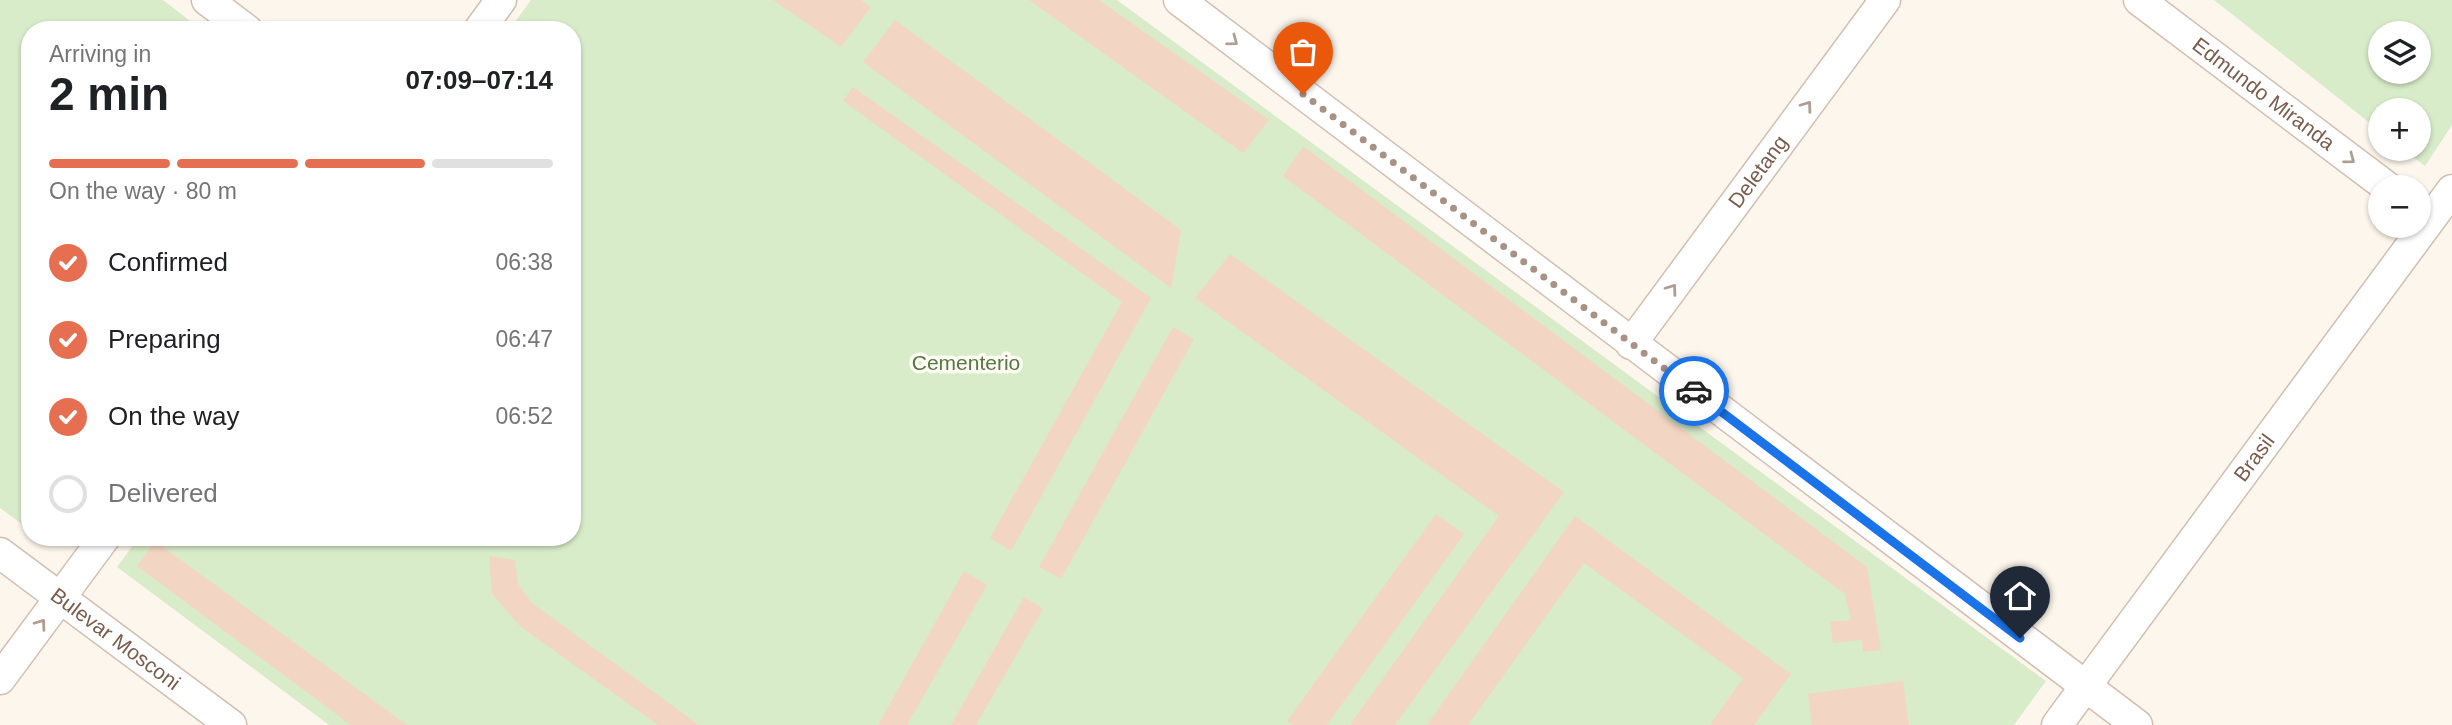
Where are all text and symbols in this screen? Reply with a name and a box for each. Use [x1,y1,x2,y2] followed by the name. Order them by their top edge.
[2368,21,2431,238] map controls
[2368,21,2431,84] button: layers
[1273,22,1333,94] pin
[1225,33,1238,46] one-way arrow
[1284,33,1322,71] icon: bag
[2188,33,2340,155] street label: Edmundo Miranda
[49,41,151,67] text: Arriving in
[406,65,553,95] text: 07:09–07:14
[49,68,169,120] text: 2 min
[2368,98,2431,161] button: +
[1799,101,1811,114] one-way arrow
[1723,131,1792,212] street label: Deletang
[2342,151,2355,164] one-way arrow
[2368,175,2431,238] button: −
[49,178,237,204] text: On the way · 80 m
[49,244,87,282] icon: check
[108,247,228,277] text: Confirmed
[495,249,553,275] text: 06:38
[1664,284,1676,297] one-way arrow
[49,321,87,359] icon: check
[108,324,221,354] text: Preparing
[495,326,553,352] text: 06:47
[912,351,1020,374] park label: Cementerio
[1659,356,1729,426] courier
[1675,372,1713,410] icon: car
[49,398,87,436] icon: check
[108,401,240,431] text: On the way
[495,403,553,429] text: 06:52
[2229,430,2279,486] street label: Brasil
[108,478,218,508] text: Delivered
[1990,566,2050,638] pin
[2001,577,2039,615] icon: home
[47,583,185,694] street label: Bulevar Mosconi
[32,619,45,632] one-way arrow

